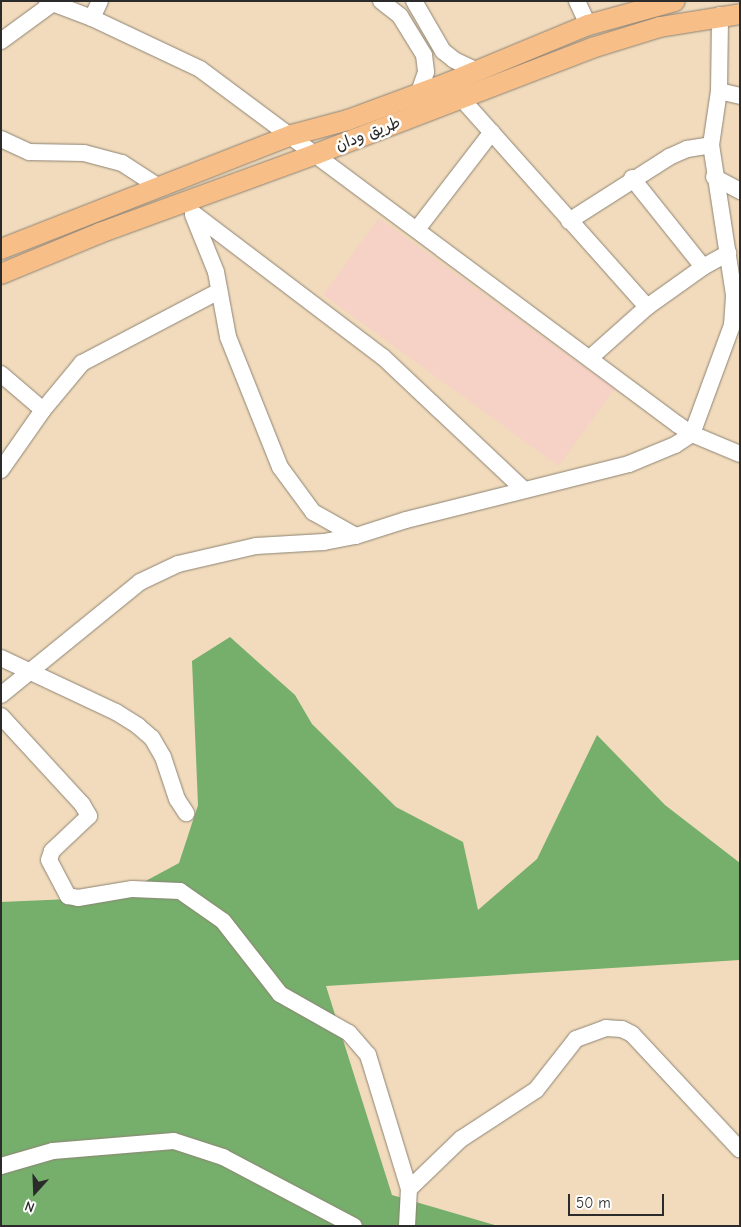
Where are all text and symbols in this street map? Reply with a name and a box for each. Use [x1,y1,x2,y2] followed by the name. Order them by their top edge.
[333,113,403,155] street label: طريق ودان
[10,1167,60,1217] north arrow
[571,1184,667,1216] scale bar
[576,1194,611,1212] text: 50 m
[23,1197,37,1216] text: N

